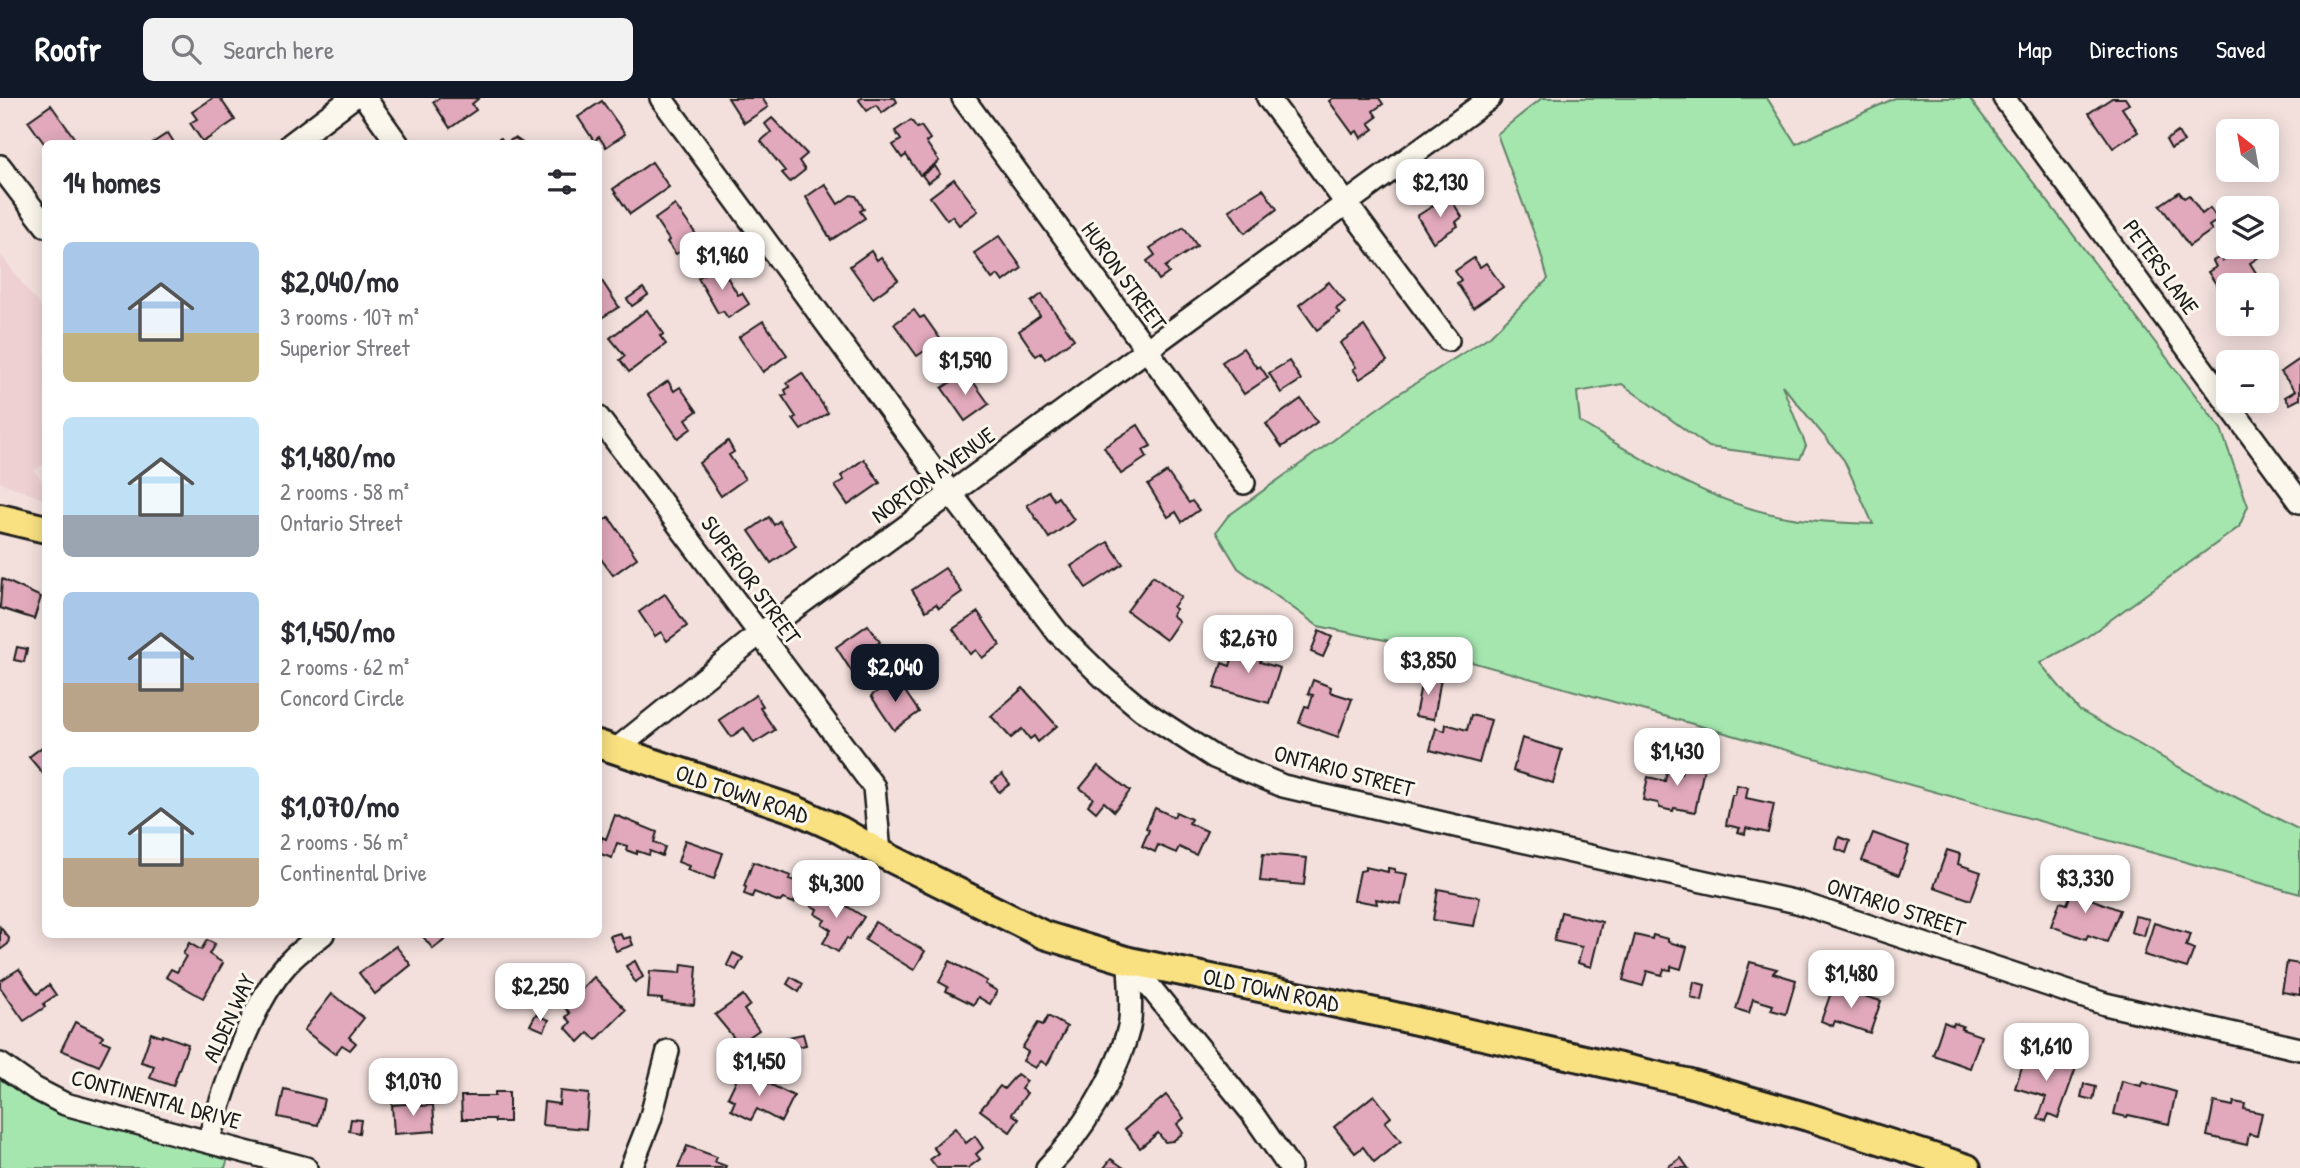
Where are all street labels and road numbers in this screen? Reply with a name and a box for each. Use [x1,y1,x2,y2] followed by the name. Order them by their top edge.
[2116,213,2206,321] street label: PETERS LANE
[1075,215,1174,336] street label: HURON STREET
[865,419,1001,530] street label: NORTON AVENUE
[694,509,809,650] street label: SUPERIOR STREET
[1271,737,1418,804] street label: ONTARIO STREET
[672,756,813,831] street label: OLD TOWN ROAD
[1823,870,1970,944] street label: ONTARIO STREET
[1200,960,1342,1019] street label: OLD TOWN ROAD
[195,969,262,1067] street label: ALDEN WAY
[68,1061,244,1136] street label: CONTINENTAL DRIVE

